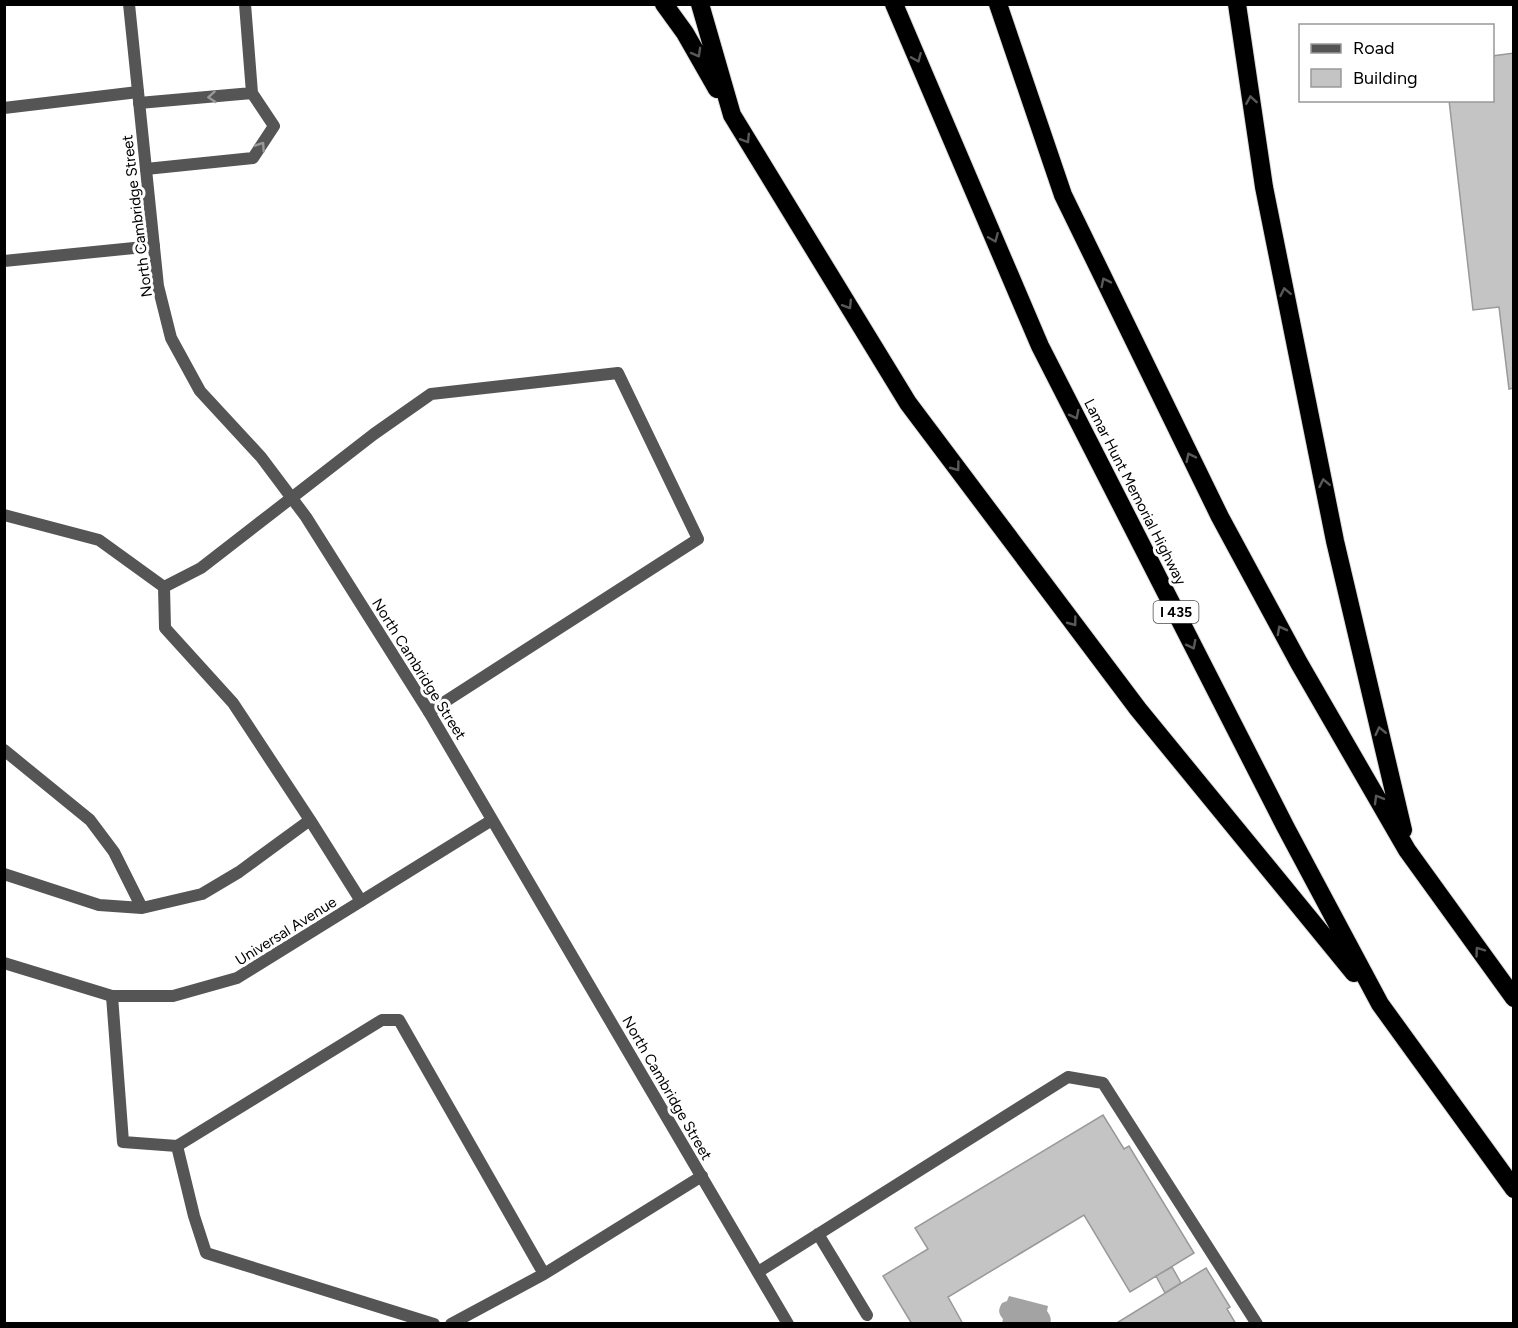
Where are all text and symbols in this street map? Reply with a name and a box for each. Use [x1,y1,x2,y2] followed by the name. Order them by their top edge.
[1299,24,1494,102] legend
[1353,37,1394,59] text: Road
[689,47,701,57] one-way arrow
[910,52,922,63] one-way arrow
[1353,67,1418,89] text: Building
[208,90,217,103] one-way arrow
[1246,96,1258,105] one-way arrow
[738,133,750,143] one-way arrow
[118,134,156,298] street label: North Cambridge Street
[253,142,264,153] one-way arrow
[987,231,999,242] one-way arrow
[1101,277,1113,288] one-way arrow
[1279,288,1292,298] one-way arrow
[840,299,852,309] one-way arrow
[1080,396,1190,588] street label: Lamar Hunt Memorial Highway
[1068,408,1080,419] one-way arrow
[1186,453,1198,464] one-way arrow
[949,460,960,471] one-way arrow
[1318,479,1331,489] one-way arrow
[368,595,470,743] street label: North Cambridge Street
[1154,601,1198,623] road number: I 435
[1066,616,1077,627] one-way arrow
[1277,626,1288,636] one-way arrow
[1185,638,1197,649] one-way arrow
[1374,726,1387,736] one-way arrow
[1373,795,1385,805] one-way arrow
[232,893,340,969] street label: Universal Avenue
[1476,946,1487,957] one-way arrow
[618,1013,716,1163] street label: North Cambridge Street

